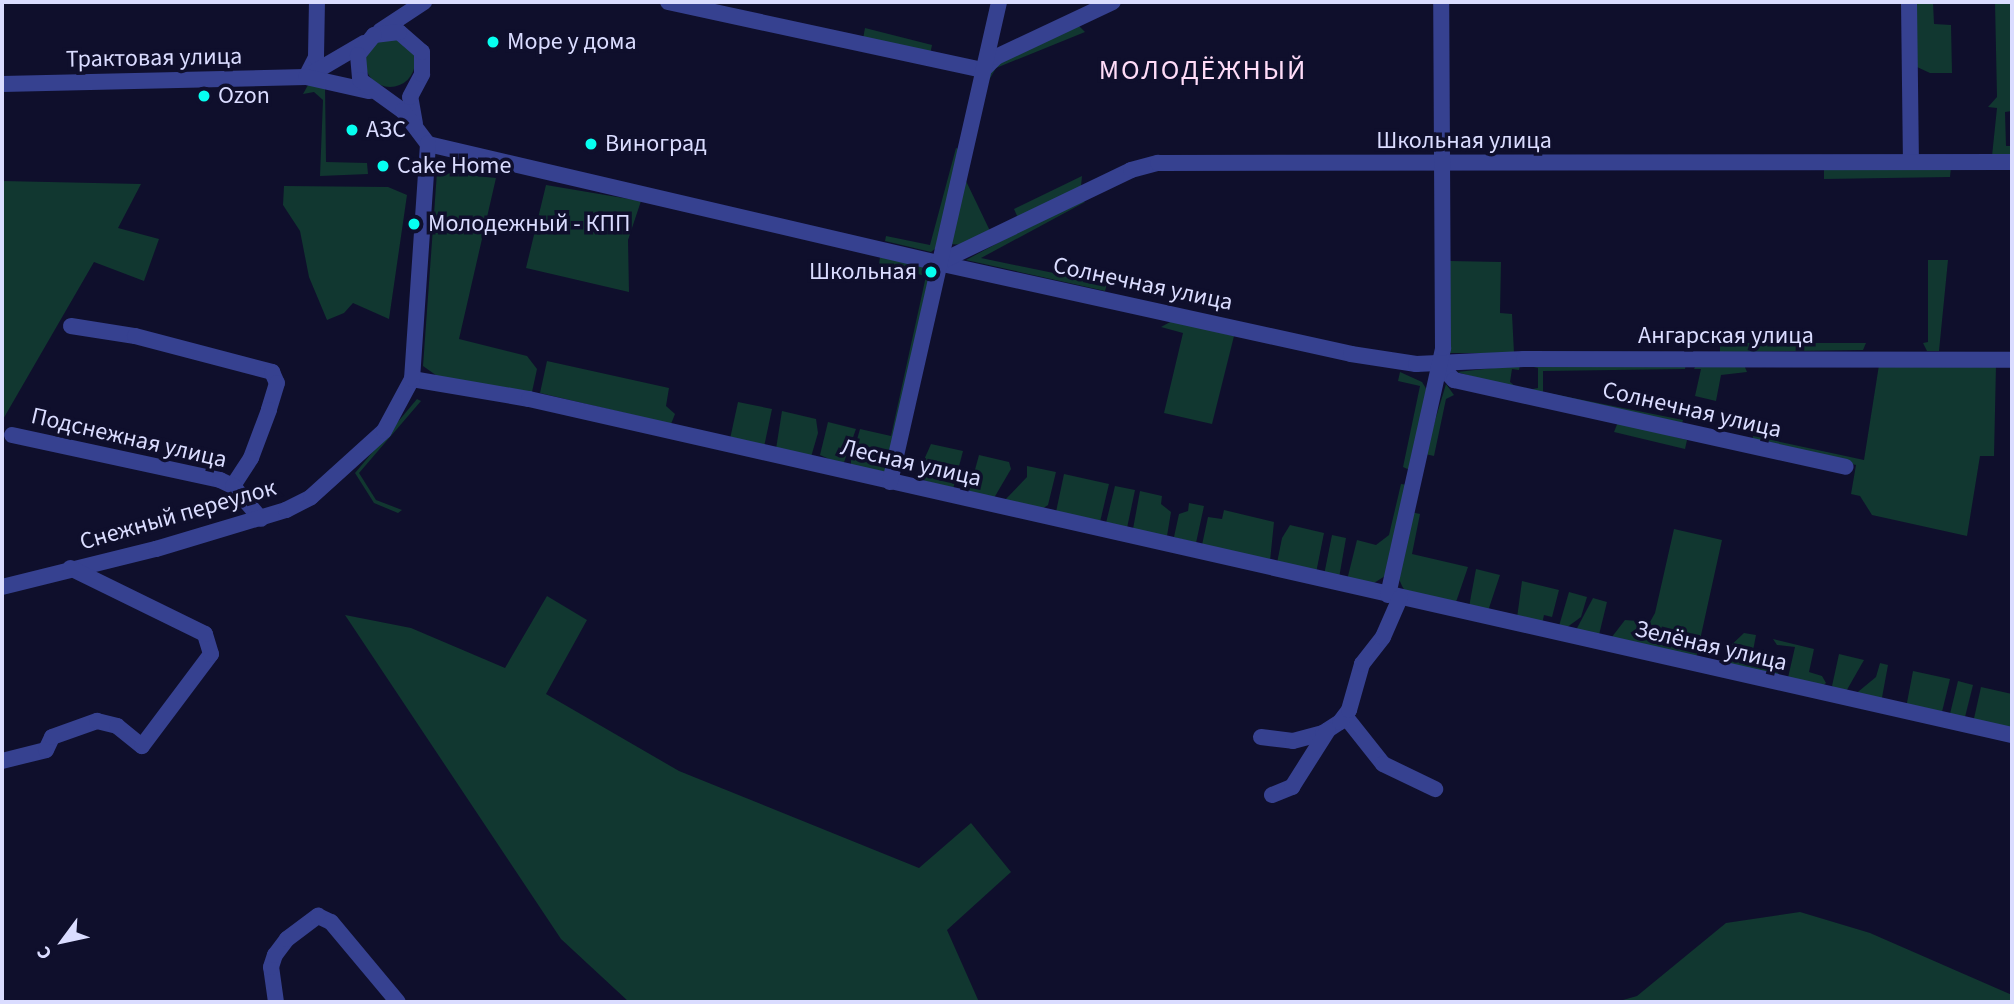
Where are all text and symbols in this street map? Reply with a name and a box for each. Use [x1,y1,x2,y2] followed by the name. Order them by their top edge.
[507,28,637,56] place label: Море у дома
[485,34,501,50] marker: Море у дома
[66,42,242,74] street label: Трактовая улица
[1100,53,1306,87] district label: МОЛОДЁЖНЫЙ
[218,82,270,110] place label: Ozon
[196,88,212,104] marker: Ozon
[366,116,406,144] place label: АЗС
[344,122,360,138] marker: АЗС
[1376,127,1552,155] street label: Школьная улица
[605,130,707,158] place label: Виноград
[583,136,599,152] marker: Виноград
[397,152,511,180] place label: Cake Home
[375,158,391,174] marker: Cake Home
[428,210,630,238] place label: Молодежный - КПП
[406,216,422,232] marker: Молодежный - КПП
[1051,251,1235,317] street label: Солнечная улица
[809,258,917,286] place label: Школьная
[923,264,939,280] marker: Школьная
[1638,322,1814,350] street label: Ангарская улица
[1600,375,1784,445] street label: Солнечная улица
[28,402,230,474] street label: Подснежная улица
[838,433,984,493] street label: Лесная улица
[77,473,279,557] street label: Снежный переулок
[1632,614,1790,678] street label: Зелёная улица
[28,906,98,976] north arrow
[31,941,59,965] text: С

